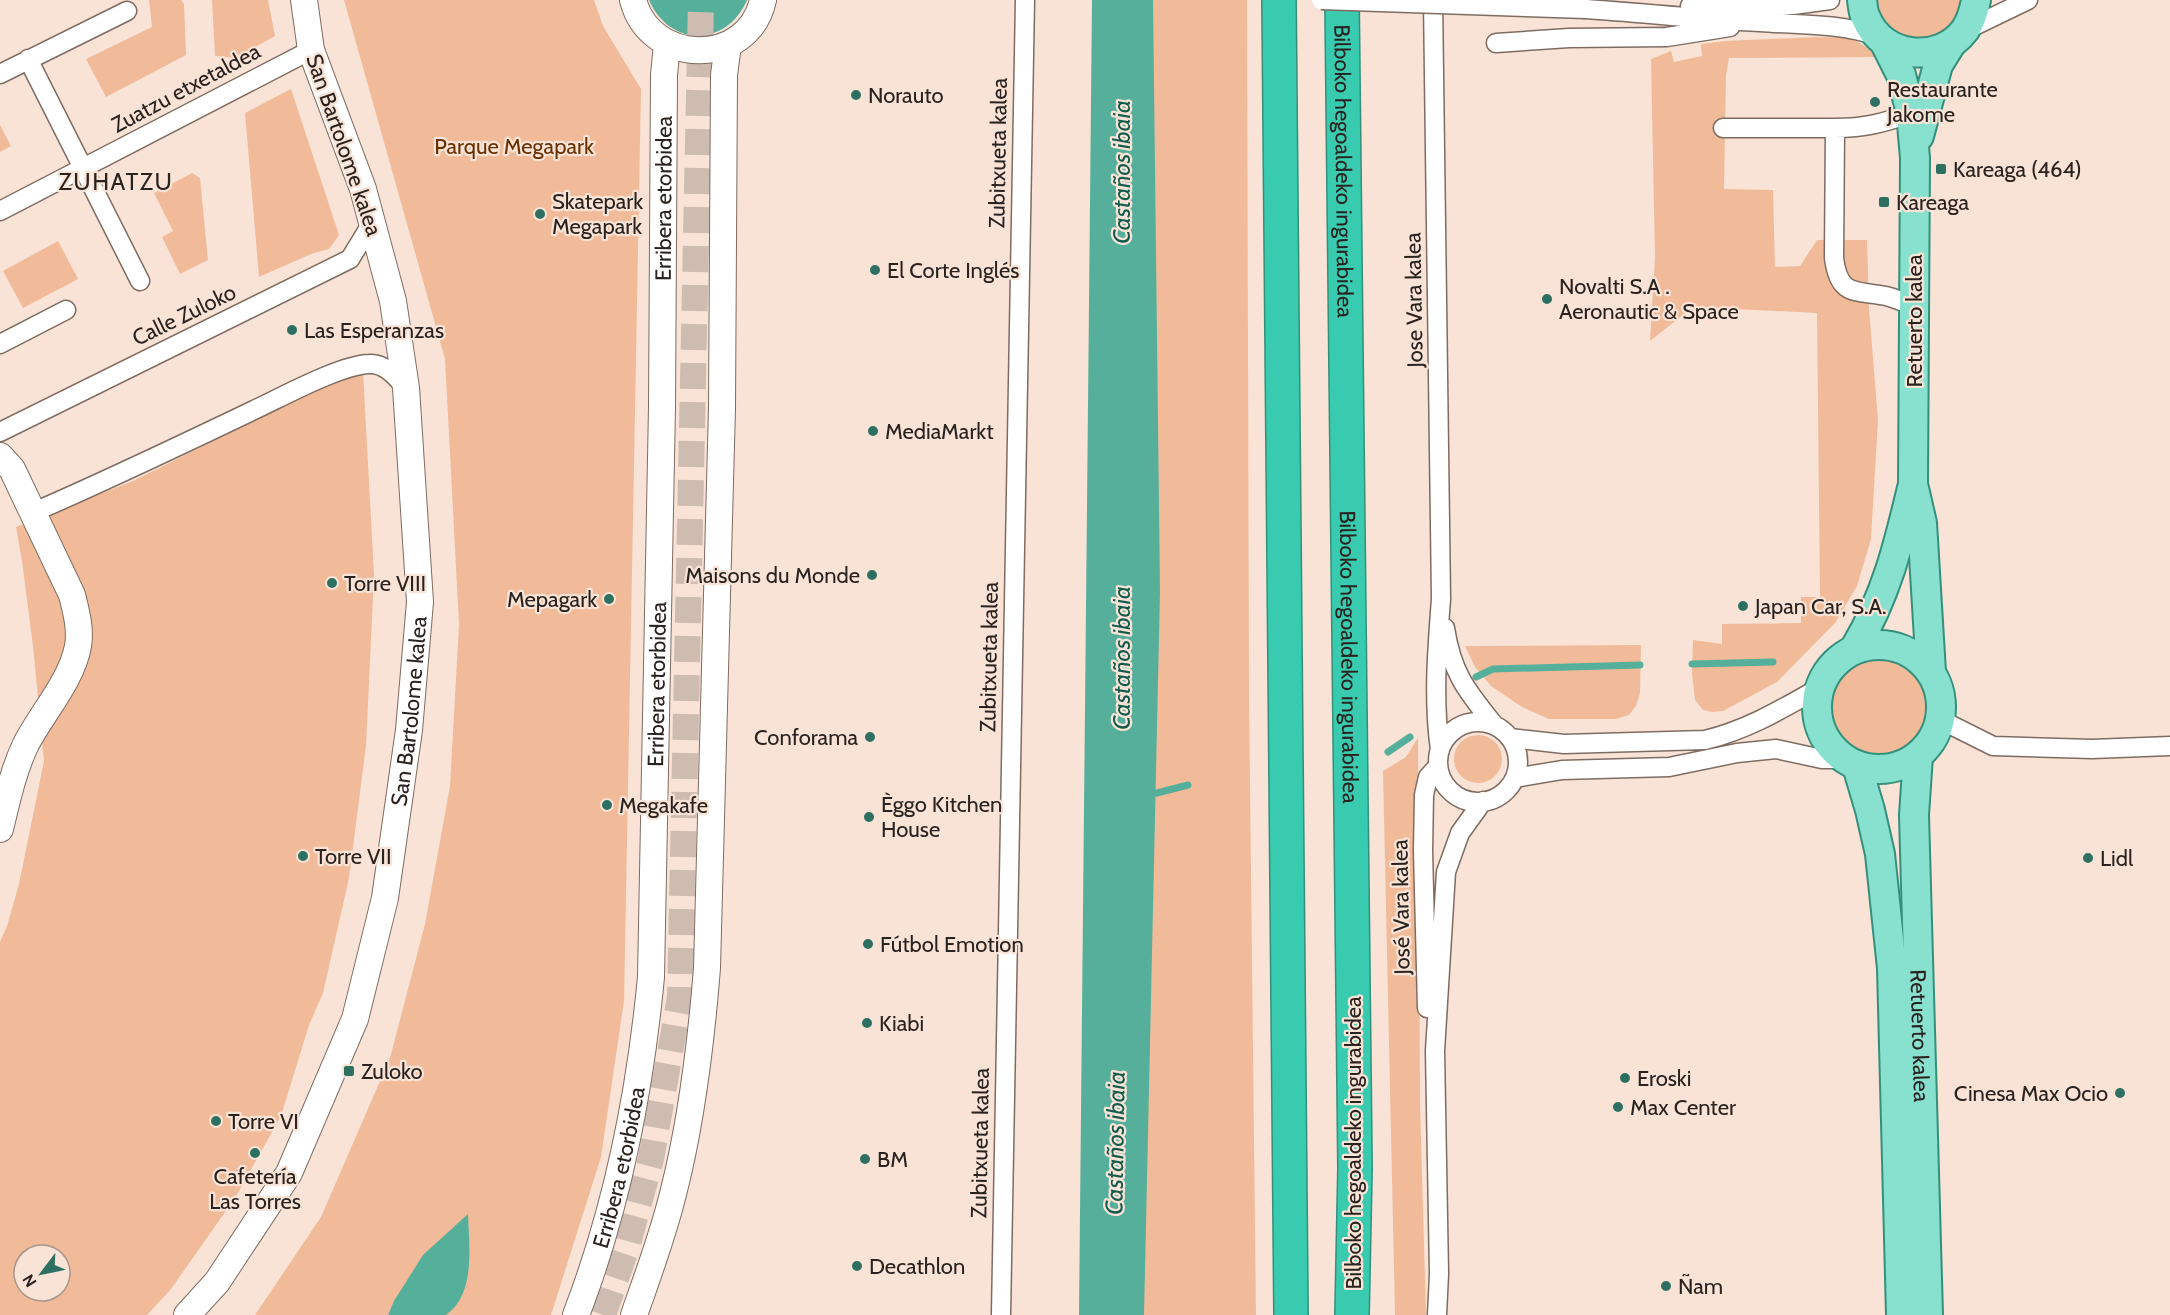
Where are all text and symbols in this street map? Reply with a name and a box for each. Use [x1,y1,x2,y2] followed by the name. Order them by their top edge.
[1329,24,1359,318] street label: Bilboko hegoaldeko ingurabidea
[107,37,265,139] street label: Zuatzu etxetaldea
[300,50,388,240] street label: San Bartolome kalea
[1886,76,1998,128] place label: Restaurante Jakome
[983,77,1013,228] street label: Zubitxueta kalea
[868,82,944,109] place label: Norauto
[849,88,863,102] marker: Norauto
[1868,95,1882,109] marker: Restaurante Jakome
[1107,100,1136,244] water label: Castaños ibaia
[649,115,677,281] street label: Erribera etorbidea
[434,133,594,160] park label: Parque Megapark
[1953,156,2082,183] place label: Kareaga (464)
[1934,162,1948,176] marker: Kareaga (464)
[59,167,173,196] district label: ZUHATZU
[552,188,643,240] place label: Skatepark Megapark
[1896,189,1969,216] place label: Kareaga
[1877,195,1891,209] marker: Kareaga
[533,207,547,221] marker: Skatepark Megapark
[1399,232,1429,369] street label: Jose Vara kalea
[1901,254,1928,387] street label: Retuerto kalea
[887,257,1019,284] place label: El Corte Inglés
[868,263,882,277] marker: El Corte Inglés
[1559,273,1739,325] place label: Novalti S.A . Aeronautic & Space
[128,278,240,352] street label: Calle Zuloko
[1540,292,1554,306] marker: Novalti S.A . Aeronautic & Space
[304,317,444,344] place label: Las Esperanzas
[285,323,299,337] marker: Las Esperanzas
[885,418,994,445] place label: MediaMarkt
[866,424,880,438] marker: MediaMarkt
[1334,510,1364,804] street label: Bilboko hegoaldeko ingurabidea
[685,562,860,589] place label: Maisons du Monde
[865,568,879,582] marker: Maisons du Monde
[344,570,426,597] place label: Torre VIII
[325,576,339,590] marker: Torre VIII
[974,581,1004,732] street label: Zubitxueta kalea
[507,586,597,613] place label: Mepagark
[1107,586,1136,730] water label: Castaños ibaia
[602,592,616,606] marker: Mepagark
[1754,593,1887,620] place label: Japan Car, S.A.
[1736,599,1750,613] marker: Japan Car, S.A.
[642,601,672,767] street label: Erribera etorbidea
[385,615,432,808] street label: San Bartolome kalea
[754,724,858,751] place label: Conforama
[863,730,877,744] marker: Conforama
[881,791,1002,843] place label: Èggo Kitchen House
[619,792,708,819] place label: Megakafe
[600,798,614,812] marker: Megakafe
[862,810,876,824] marker: Èggo Kitchen House
[1386,839,1416,976] street label: José Vara kalea
[315,843,392,870] place label: Torre VII
[2100,845,2134,872] place label: Lidl
[296,849,310,863] marker: Torre VII
[2081,851,2095,865] marker: Lidl
[880,931,1024,958] place label: Fútbol Emotion
[861,937,875,951] marker: Fútbol Emotion
[1905,969,1936,1103] street label: Retuerto kalea
[1340,996,1367,1290] street label: Bilboko hegoaldeko ingurabidea
[879,1010,924,1037] place label: Kiabi
[860,1016,874,1030] marker: Kiabi
[361,1058,423,1085] place label: Zuloko
[342,1064,356,1078] marker: Zuloko
[1637,1065,1691,1092] place label: Eroski
[965,1067,995,1218] street label: Zubitxueta kalea
[1099,1071,1131,1215] water label: Castaños ibaia
[1618,1071,1632,1085] marker: Eroski
[1954,1080,2108,1107] place label: Cinesa Max Ocio
[586,1084,650,1251] street label: Erribera etorbidea
[2113,1086,2127,1100] marker: Cinesa Max Ocio
[1630,1094,1736,1121] place label: Max Center
[1611,1100,1625,1114] marker: Max Center
[228,1108,299,1135] place label: Torre VI
[209,1114,223,1128] marker: Torre VI
[248,1146,262,1160] marker: Cafetería Las Torres
[877,1146,908,1173] place label: BM
[858,1152,872,1166] marker: BM
[209,1163,301,1215] place label: Cafetería Las Torres
[12,1243,72,1303] north arrow
[869,1253,965,1280] place label: Decathlon
[850,1259,864,1273] marker: Decathlon
[19,1271,41,1291] text: N
[1678,1273,1723,1300] place label: Ñam
[1659,1279,1673,1293] marker: Ñam

